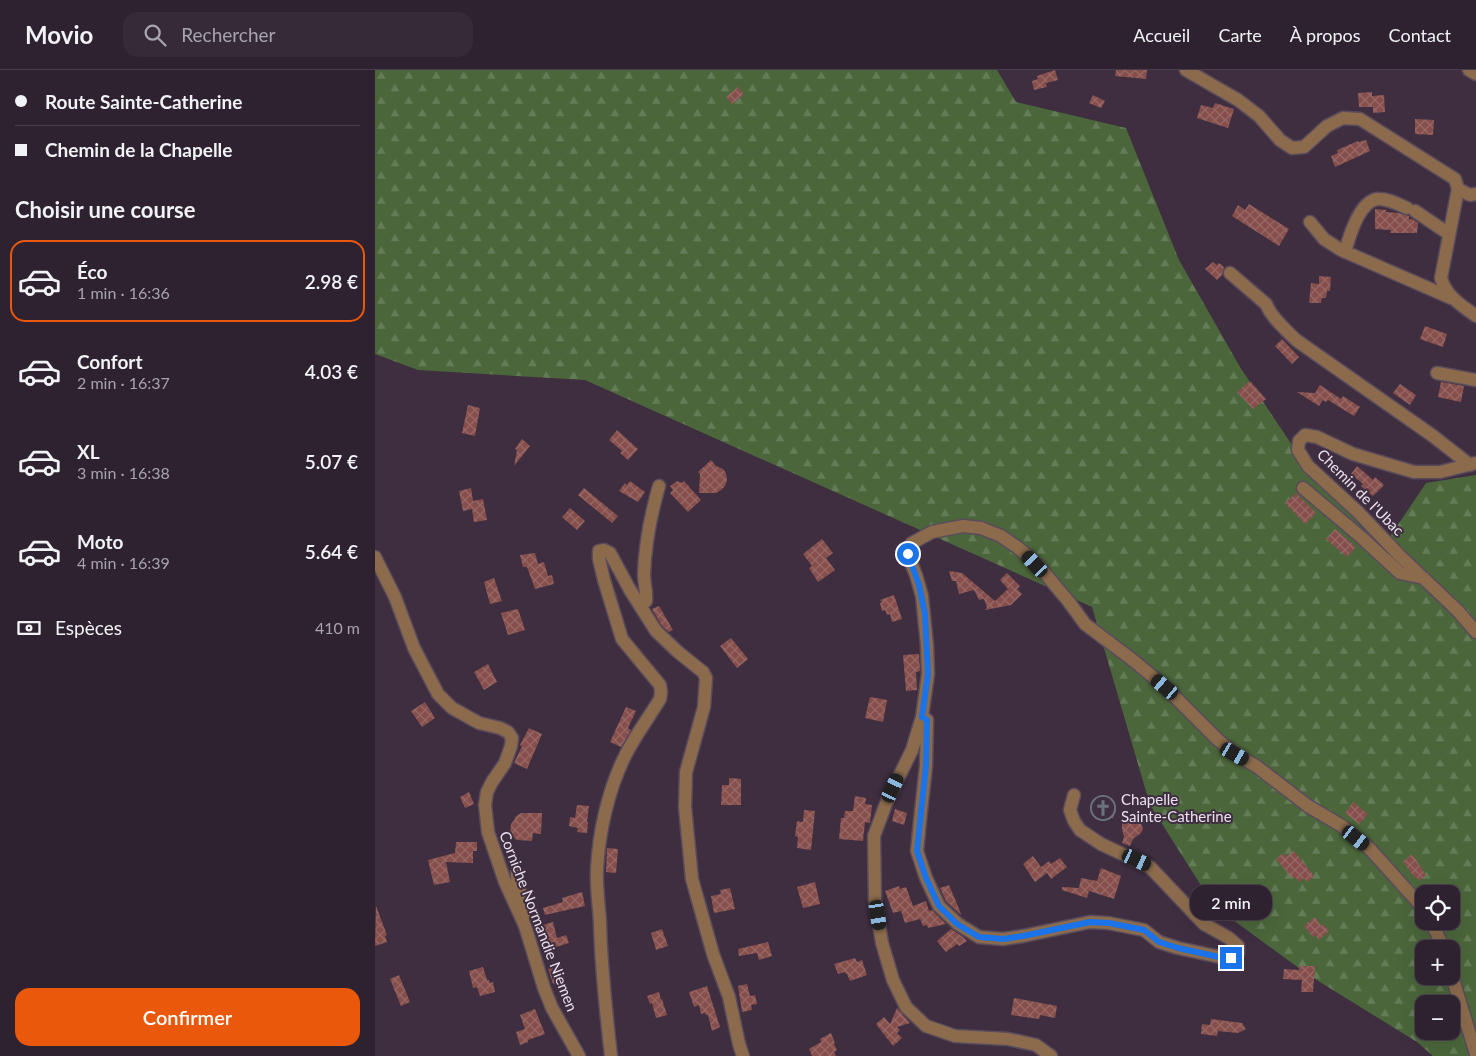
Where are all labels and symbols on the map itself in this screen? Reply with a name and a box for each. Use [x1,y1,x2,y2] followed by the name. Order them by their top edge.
[1314,445,1408,539] street label: Chemin de l'Ubac
[897,543,919,565] route start
[1019,548,1050,580] car
[1148,672,1181,702] car
[1218,740,1251,768] car
[879,771,906,805] car
[1121,790,1232,825] place label: Chapelle Sainte-Catherine
[1090,795,1116,821] church icon: Chapelle Sainte-Catherine
[1339,823,1372,853] car
[496,828,582,1014] street label: Corniche Normandie Niemen
[1120,847,1153,873] car
[1190,886,1272,920] callout: 2 min
[868,899,887,931] car
[1220,947,1242,969] route end

